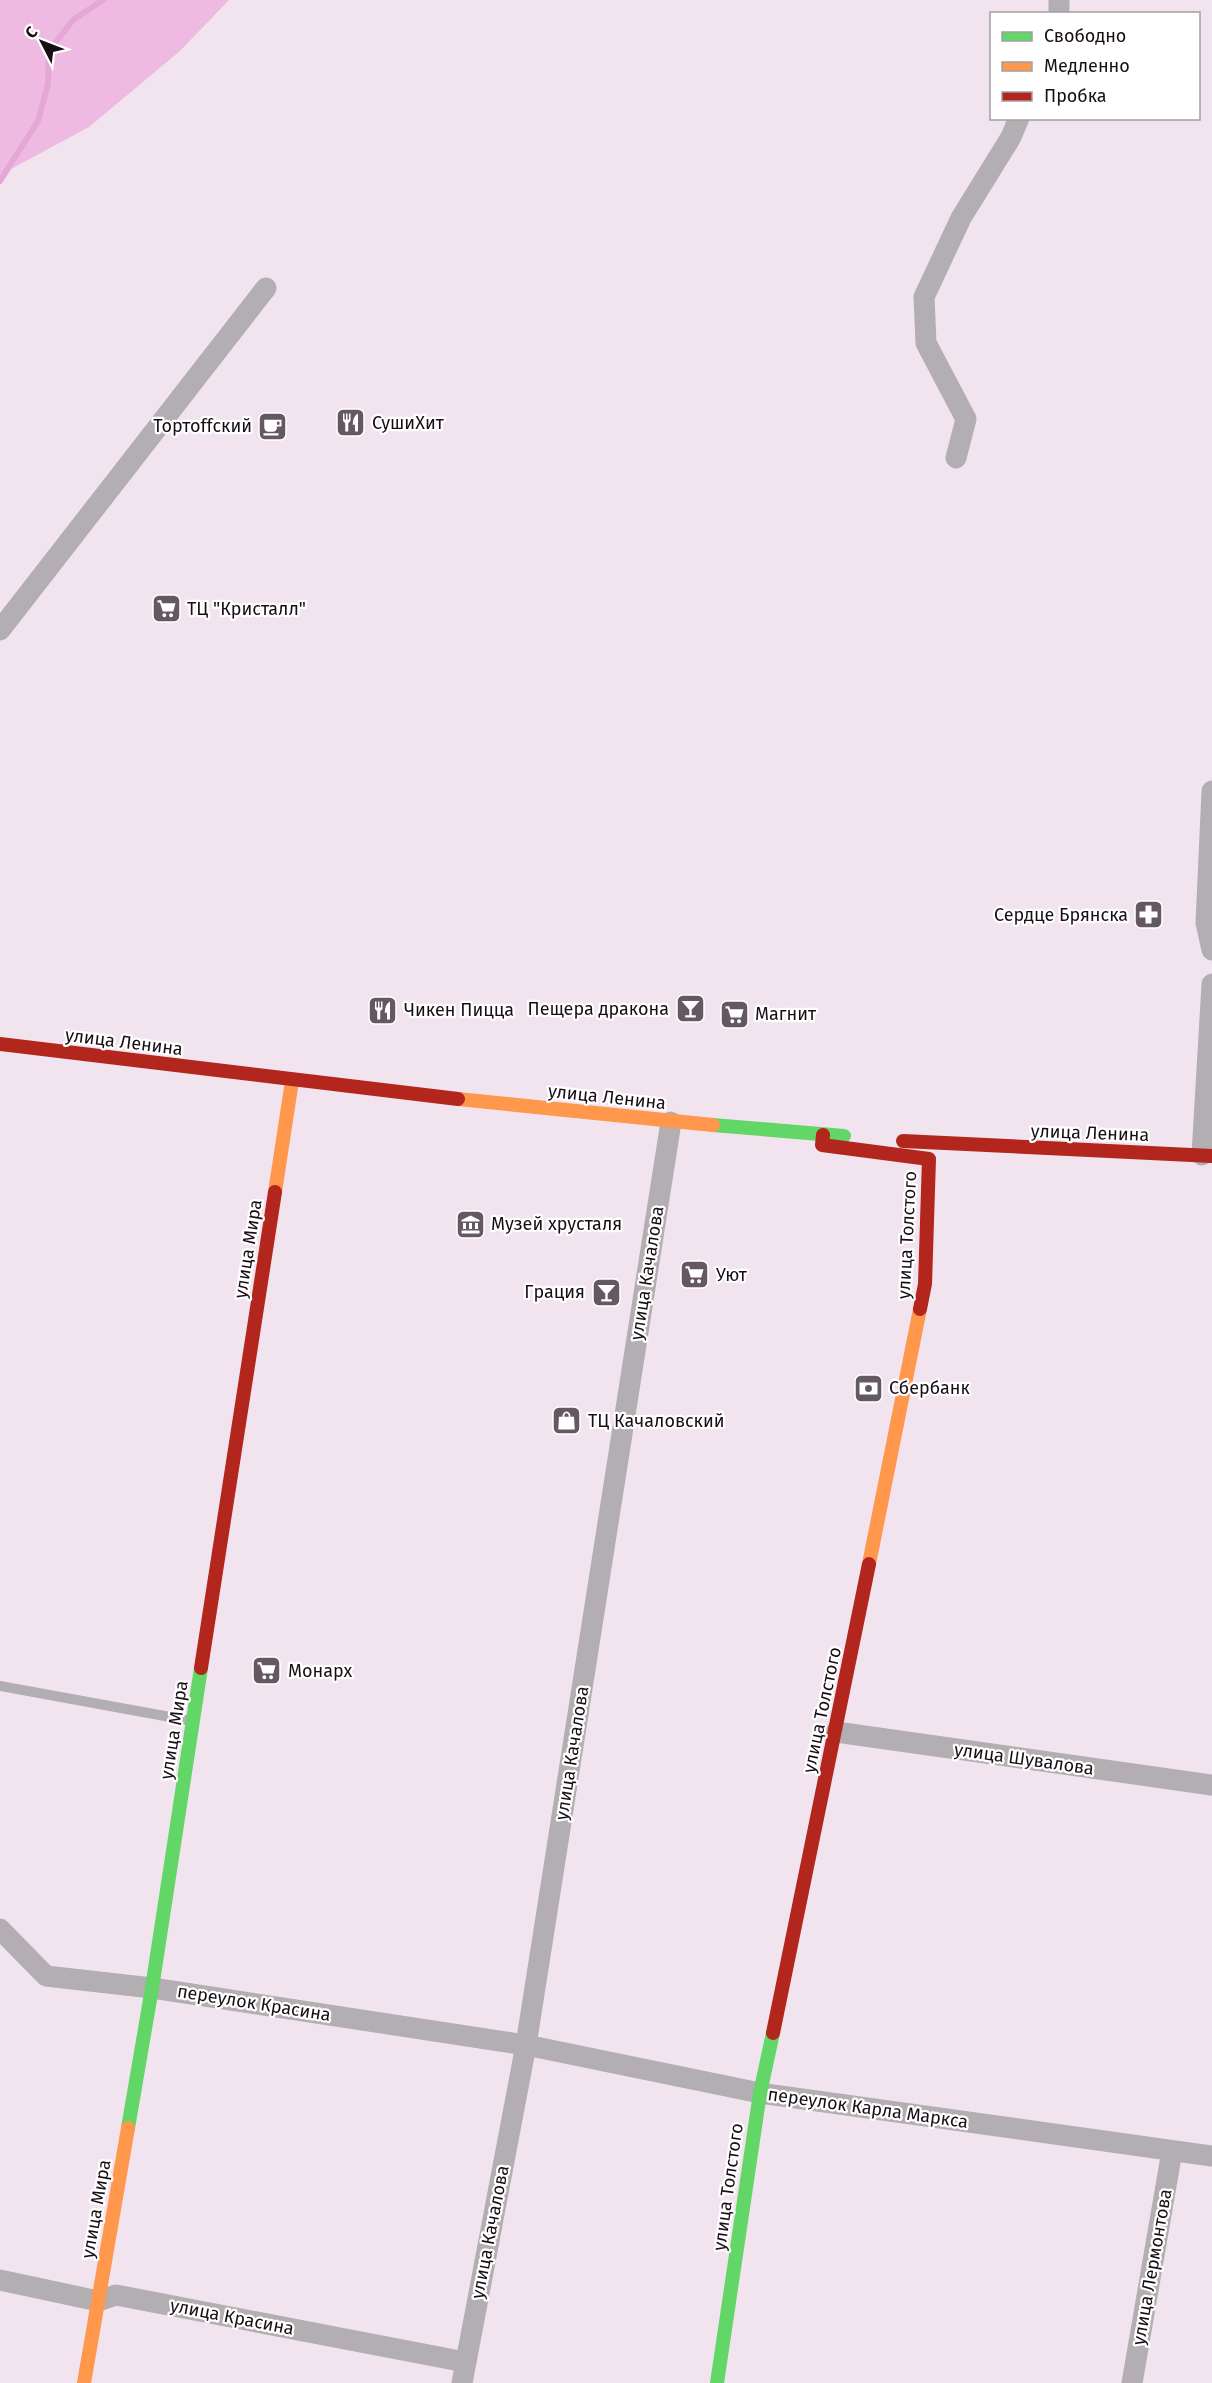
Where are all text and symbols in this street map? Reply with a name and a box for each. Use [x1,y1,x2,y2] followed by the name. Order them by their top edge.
[12,12,72,72] north arrow
[990,12,1200,120] legend
[21,22,42,42] text: С
[1044,25,1126,47] text: Свободно
[1044,55,1130,77] text: Медленно
[1044,85,1107,107] text: Пробка
[335,407,367,439] restaurant icon: СушиХит
[257,410,289,442] cafe icon: Тортоffский
[372,412,445,434] place label: СушиХит
[153,415,252,437] place label: Тортоffский
[150,593,182,625] supermarket icon: ТЦ "Кристалл"
[187,598,306,620] place label: ТЦ "Кристалл"
[1133,899,1165,931] pharmacy icon: Сердце Брянска
[994,904,1128,926] place label: Сердце Брянска
[674,993,706,1025] bar icon: Пещера дракона
[367,994,399,1026] restaurant icon: Чикен Пицца
[528,998,669,1020] place label: Пещера дракона
[718,998,750,1030] supermarket icon: Магнит
[404,999,514,1021] place label: Чикен Пицца
[755,1003,817,1025] place label: Магнит
[64,1024,184,1060] street label: улица Ленина
[547,1080,667,1114] street label: улица Ленина
[1030,1120,1150,1146] street label: улица Ленина
[893,1170,921,1300] street label: улица Толстого
[229,1198,267,1300] street label: улица Мира
[626,1204,668,1342] street label: улица Качалова
[454,1208,486,1240] museum icon: Музей хрусталя
[491,1213,622,1235] place label: Музей хрусталя
[679,1259,711,1291] supermarket icon: Уют
[716,1264,748,1286] place label: Уют
[590,1276,622,1308] bar icon: Грация
[524,1281,585,1303] place label: Грация
[852,1372,884,1404] bank icon: Сбербанк
[889,1377,970,1399] place label: Сбербанк
[551,1405,583,1437] shop icon: ТЦ Качаловский
[588,1410,725,1432] place label: ТЦ Качаловский
[798,1645,846,1775] street label: улица Толстого
[251,1655,283,1687] supermarket icon: Монарх
[288,1660,353,1682] place label: Монарх
[155,1679,193,1781] street label: улица Мира
[551,1684,593,1822] street label: улица Качалова
[953,1738,1095,1780] street label: улица Шувалова
[176,1980,332,2026] street label: переулок Красина
[766,2083,970,2133] street label: переулок Карла Маркса
[708,2122,748,2252] street label: улица Толстого
[76,2158,116,2260] street label: улица Мира
[466,2163,514,2301] street label: улица Качалова
[1127,2187,1177,2347] street label: улица Лермонтова
[168,2294,296,2340] street label: улица Красина

